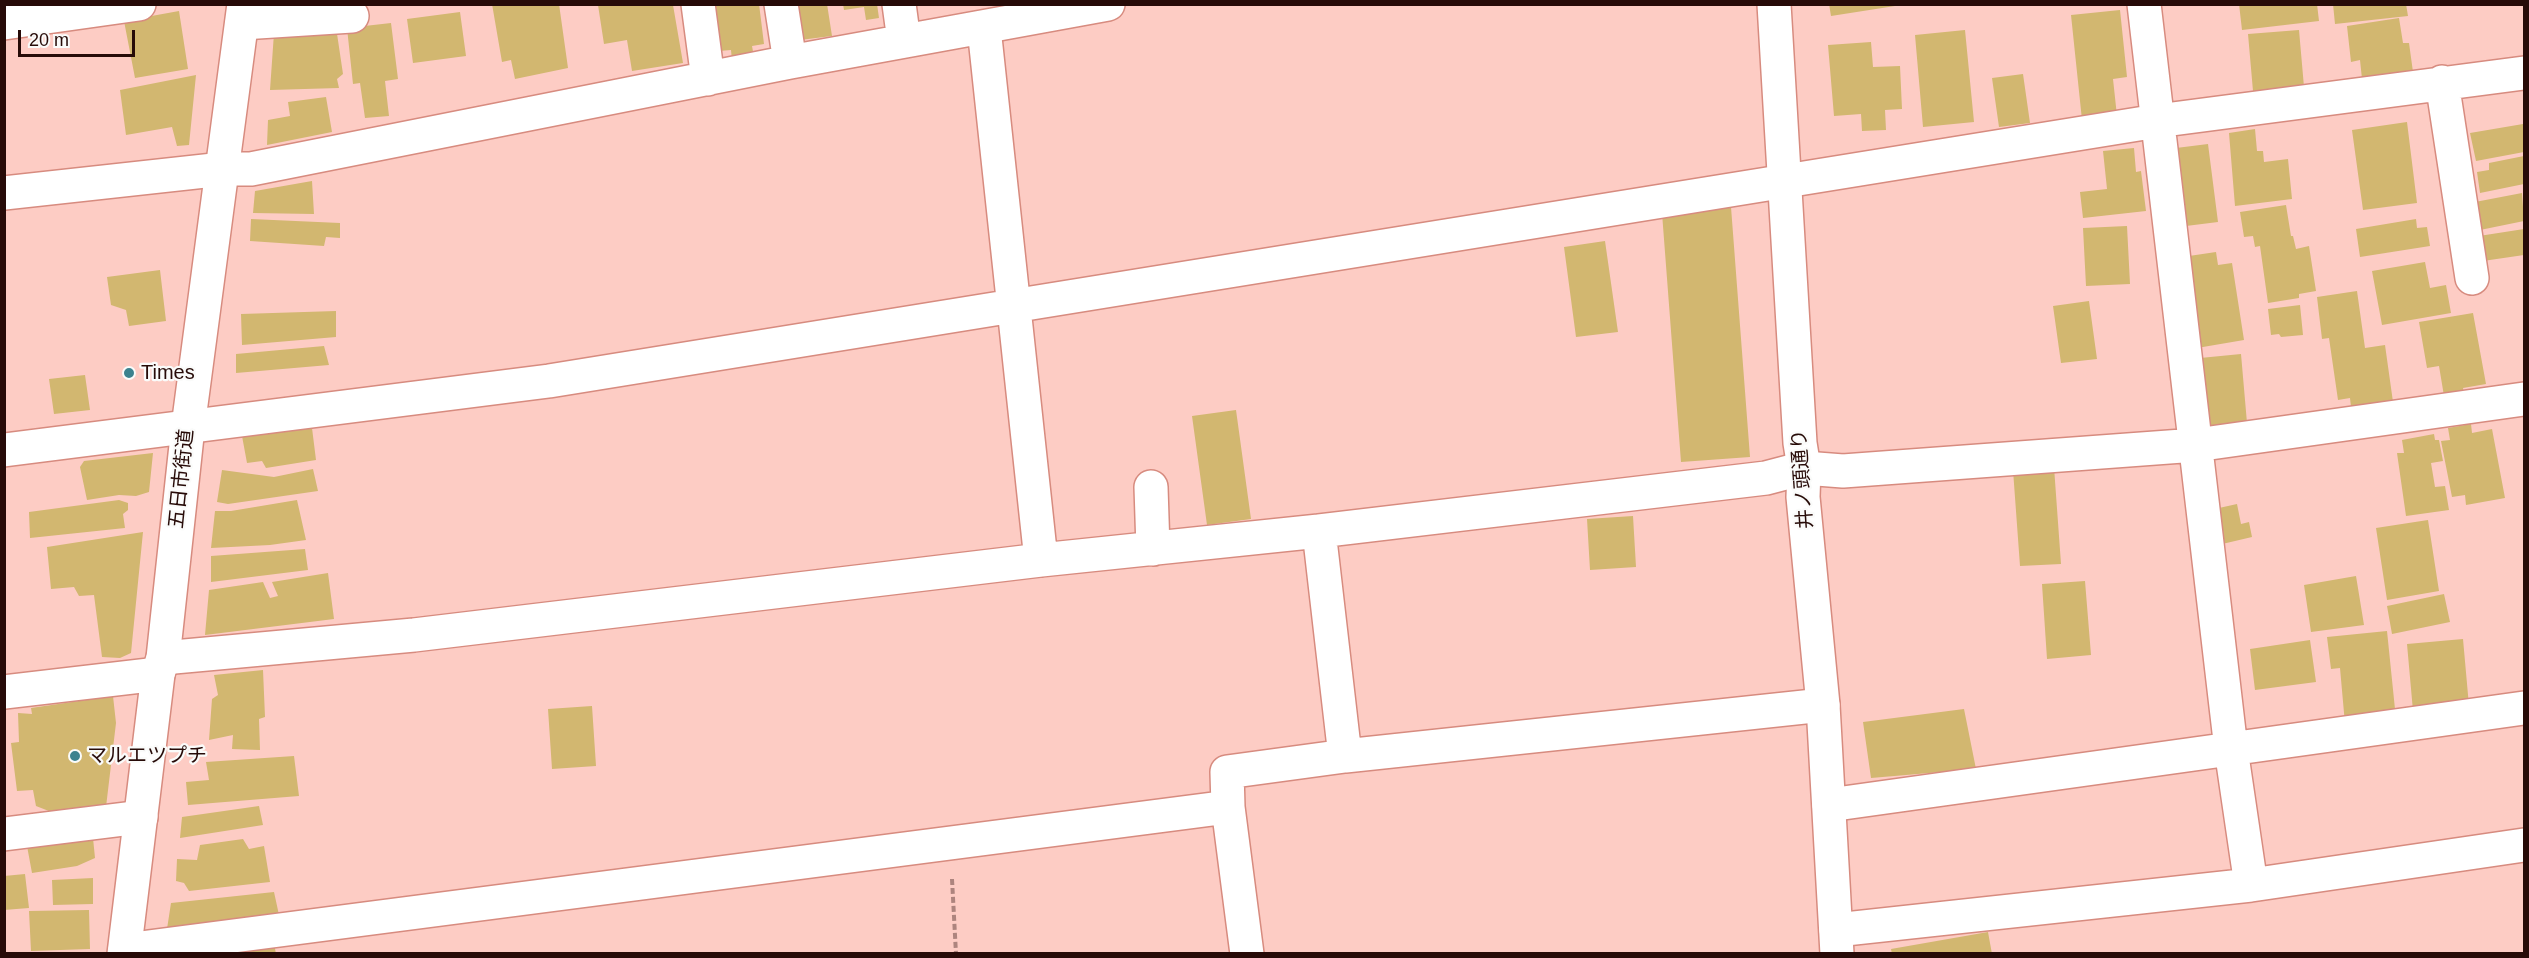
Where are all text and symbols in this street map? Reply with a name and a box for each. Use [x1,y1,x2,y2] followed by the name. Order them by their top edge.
[21,18,138,56] scale bar
[29,30,69,50] text: 20 m
[141,361,195,385] place label: Times
[122,366,136,380] marker: Times
[165,428,199,530] street label: 五日市街道
[1788,428,1818,530] street label: 井ノ頭通り
[87,744,207,768] place label: マルエツプチ
[68,749,82,763] marker: マルエツプチ

